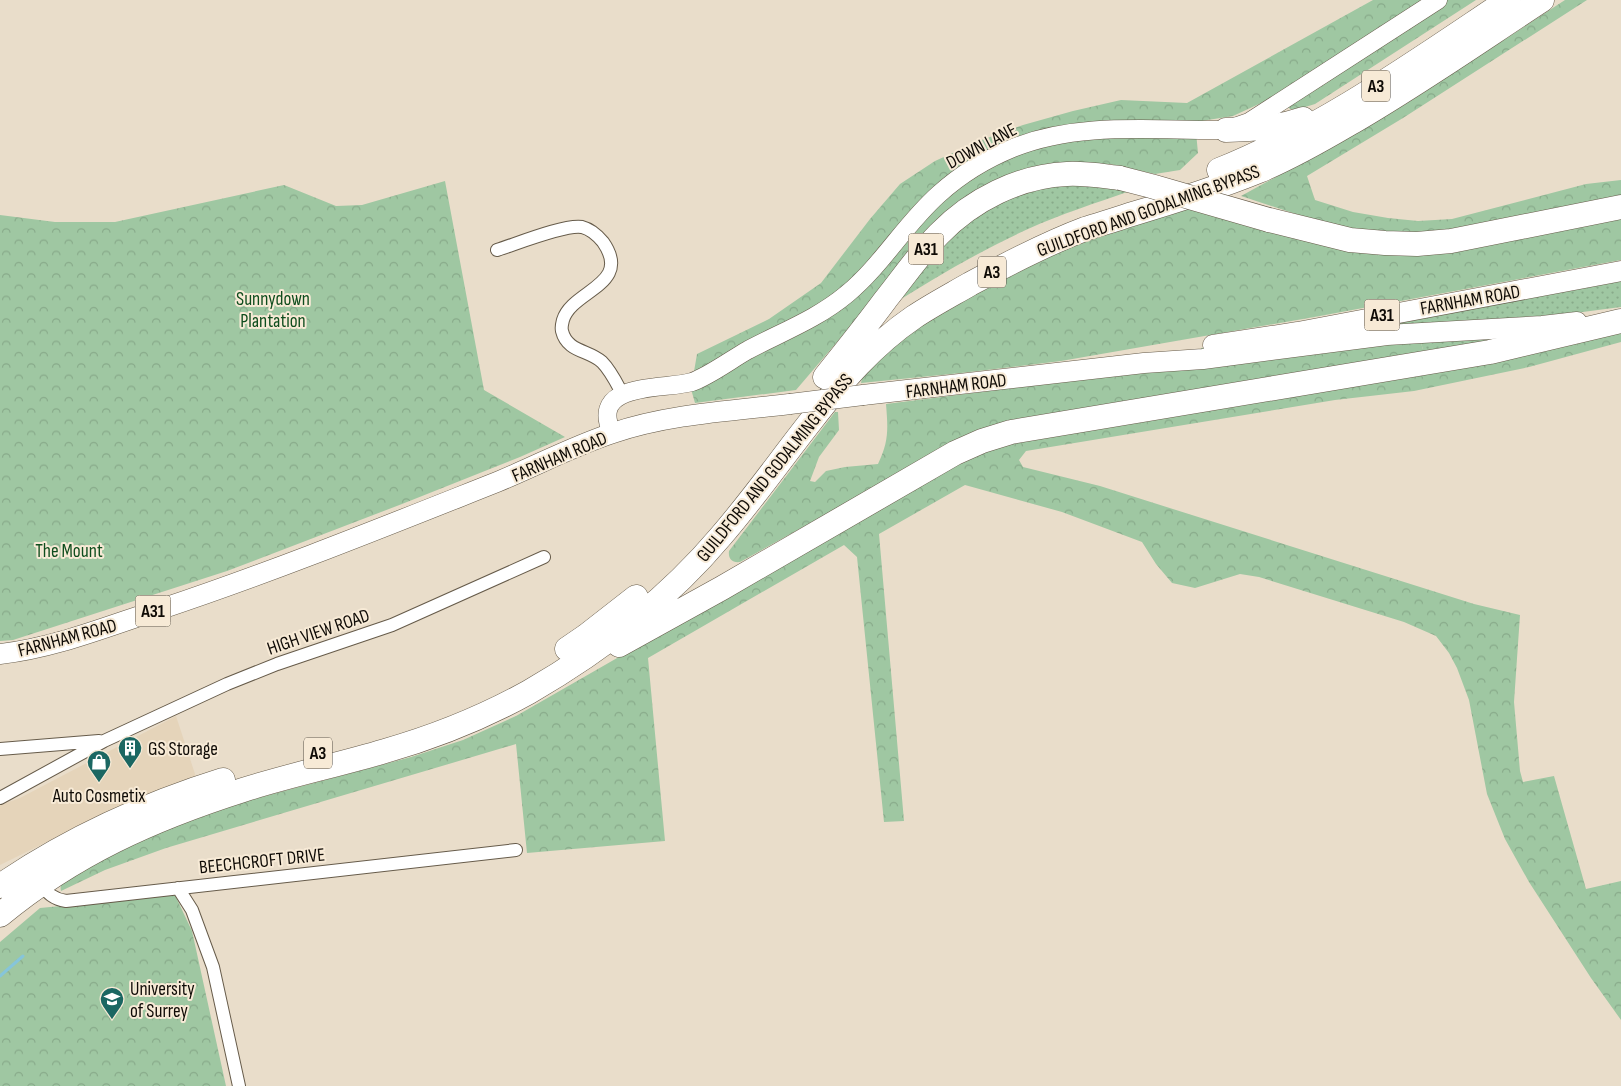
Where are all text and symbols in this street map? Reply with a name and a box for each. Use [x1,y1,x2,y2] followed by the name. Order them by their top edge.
[1362,70,1390,102] road number: A3
[943,118,1021,174] street label: DOWN LANE
[1034,160,1263,262] street label: GUILDFORD AND GODALMING BYPASS
[908,233,944,264] road number: A31
[978,256,1006,288] road number: A3
[1418,280,1522,321] street label: FARNHAM ROAD
[236,288,310,333] park label: Sunnydown Plantation
[1364,300,1400,330] road number: A31
[692,369,858,567] street label: GUILDFORD AND GODALMING BYPASS
[905,369,1008,404] street label: FARNHAM ROAD
[509,427,611,488] street label: FARNHAM ROAD
[35,540,103,563] park label: The Mount
[136,596,170,626] road number: A31
[264,604,373,661] street label: HIGH VIEW ROAD
[16,614,119,663] street label: FARNHAM ROAD
[117,735,143,769] building icon: GS Storage
[148,738,218,761] place label: GS Storage
[304,738,332,768] road number: A3
[86,749,112,783] shop icon: Auto Cosmetix
[52,785,145,808] place label: Auto Cosmetix
[198,843,326,880] street label: BEECHCROFT DRIVE
[130,978,195,1023] place label: University of Surrey
[99,986,125,1020] school or university icon: University of Surrey

